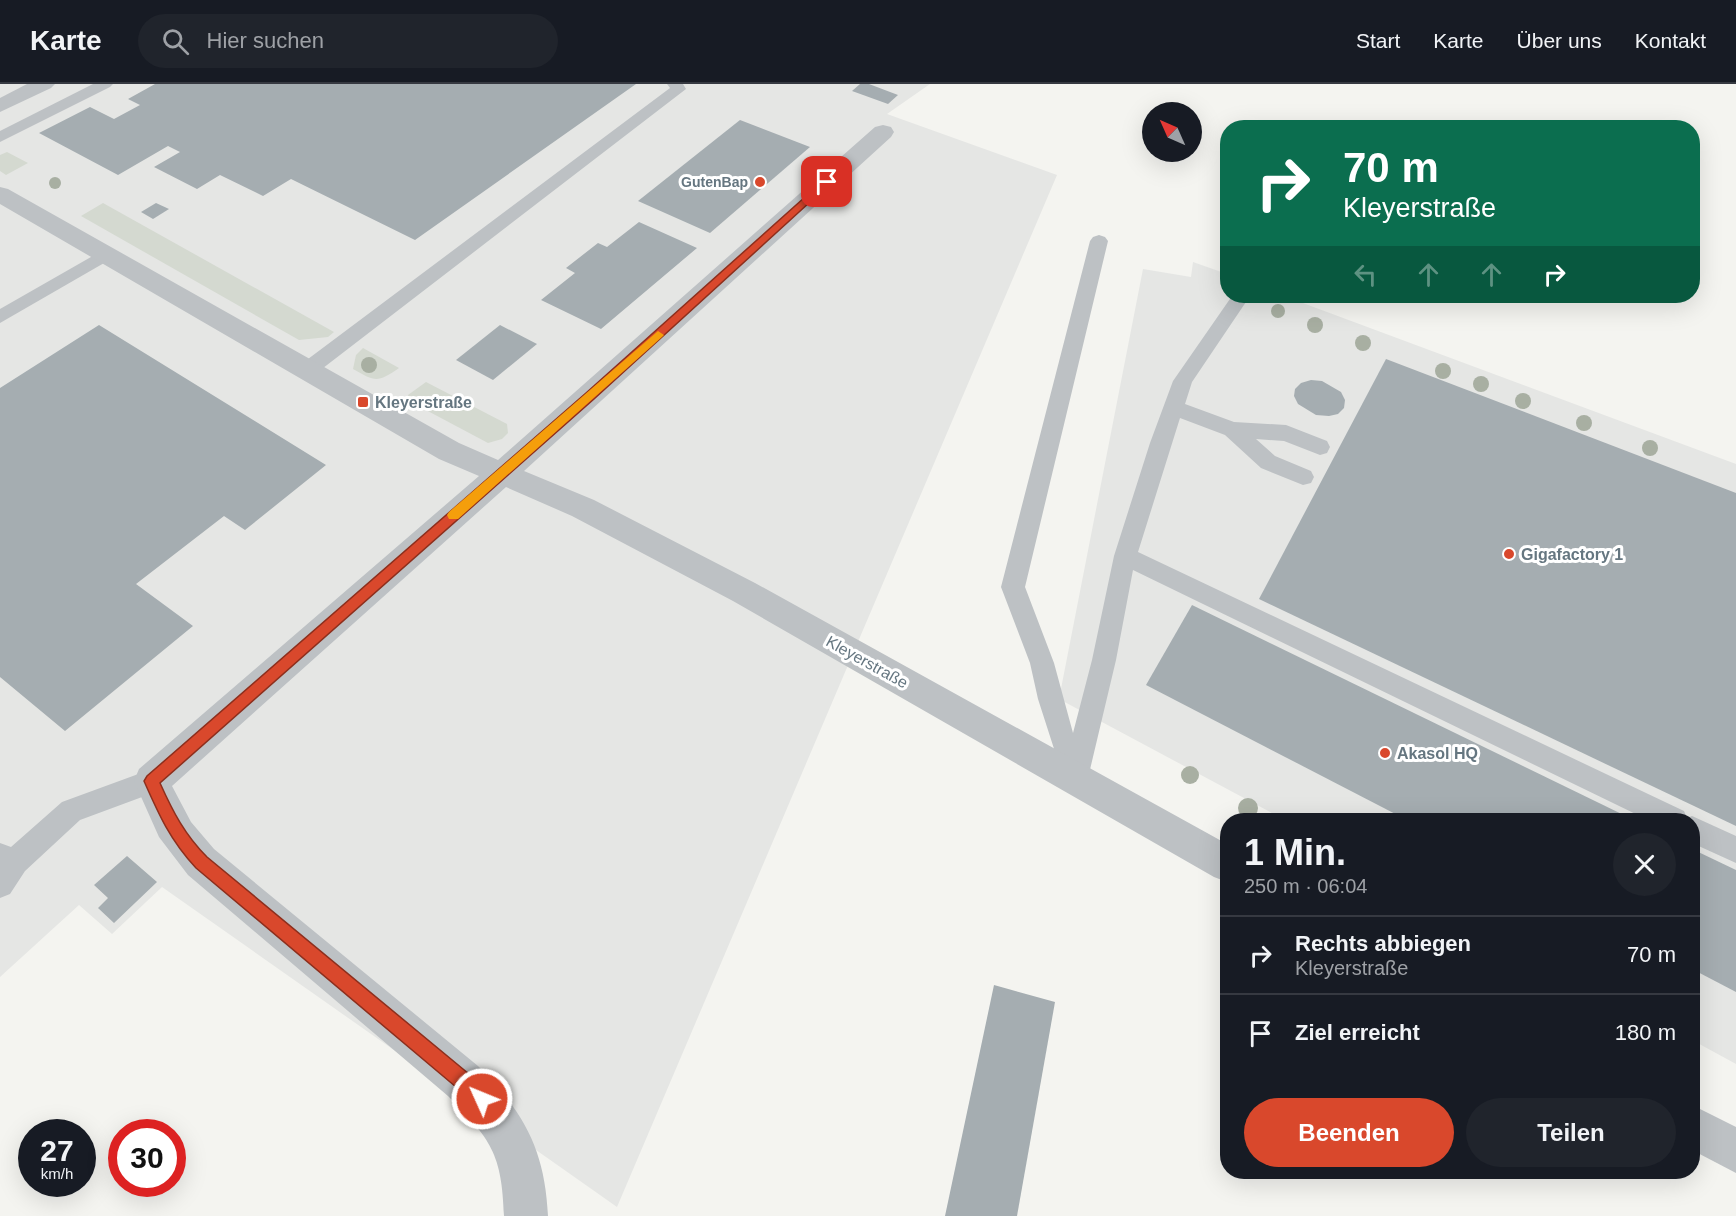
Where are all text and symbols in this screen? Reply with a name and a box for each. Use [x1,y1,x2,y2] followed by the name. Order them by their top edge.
[138,14,558,68] search box
[30,25,102,56] text: Karte
[159,25,192,58] icon: search
[207,28,324,53] text: Hier suchen
[1356,29,1400,52] text: Start
[1433,29,1484,52] text: Karte
[1517,29,1602,52] text: Über uns
[1635,29,1706,52] text: Kontakt
[1142,102,1202,162] north arrow
[1142,102,1202,162] map controls
[1244,144,1322,222] icon: right
[1343,144,1439,191] text: 70 m
[801,156,852,207] pin
[810,165,843,198] icon: arrive
[681,174,748,190] place label: GutenBap
[753,175,767,189] marker: GutenBap
[1343,193,1496,223] text: Kleyerstraße
[1349,258,1382,291] icon: left
[1412,258,1445,291] icon: ahead
[1475,258,1508,291] icon: ahead
[1538,258,1571,291] icon: right
[375,394,472,411] place label: Kleyerstraße
[356,395,370,409] marker: Kleyerstraße
[1521,546,1623,563] place label: Gigafactory 1
[1502,547,1516,561] marker: Gigafactory 1
[823,633,911,691] street label: Kleyerstraße
[1397,745,1478,762] place label: Akasol HQ
[1378,746,1392,760] marker: Akasol HQ
[1244,832,1346,873] text: 1 Min.
[1613,833,1676,896] button: close
[1244,875,1367,897] text: 250 m · 06:04
[1295,931,1471,956] text: Rechts abbiegen
[1244,939,1277,972] icon: right
[1627,942,1676,967] text: 70 m
[1295,957,1408,979] text: Kleyerstraße
[1244,1017,1277,1050] icon: arrive
[1295,1020,1420,1045] text: Ziel erreicht
[1615,1020,1676,1045] text: 180 m
[450,1067,514,1131] position arrow
[1244,1098,1454,1167] button: Beenden
[1466,1098,1676,1167] button: Teilen
[108,1119,186,1197] speed limit sign: 30
[40,1134,74,1167] text: 27
[41,1165,73,1182] text: km/h

